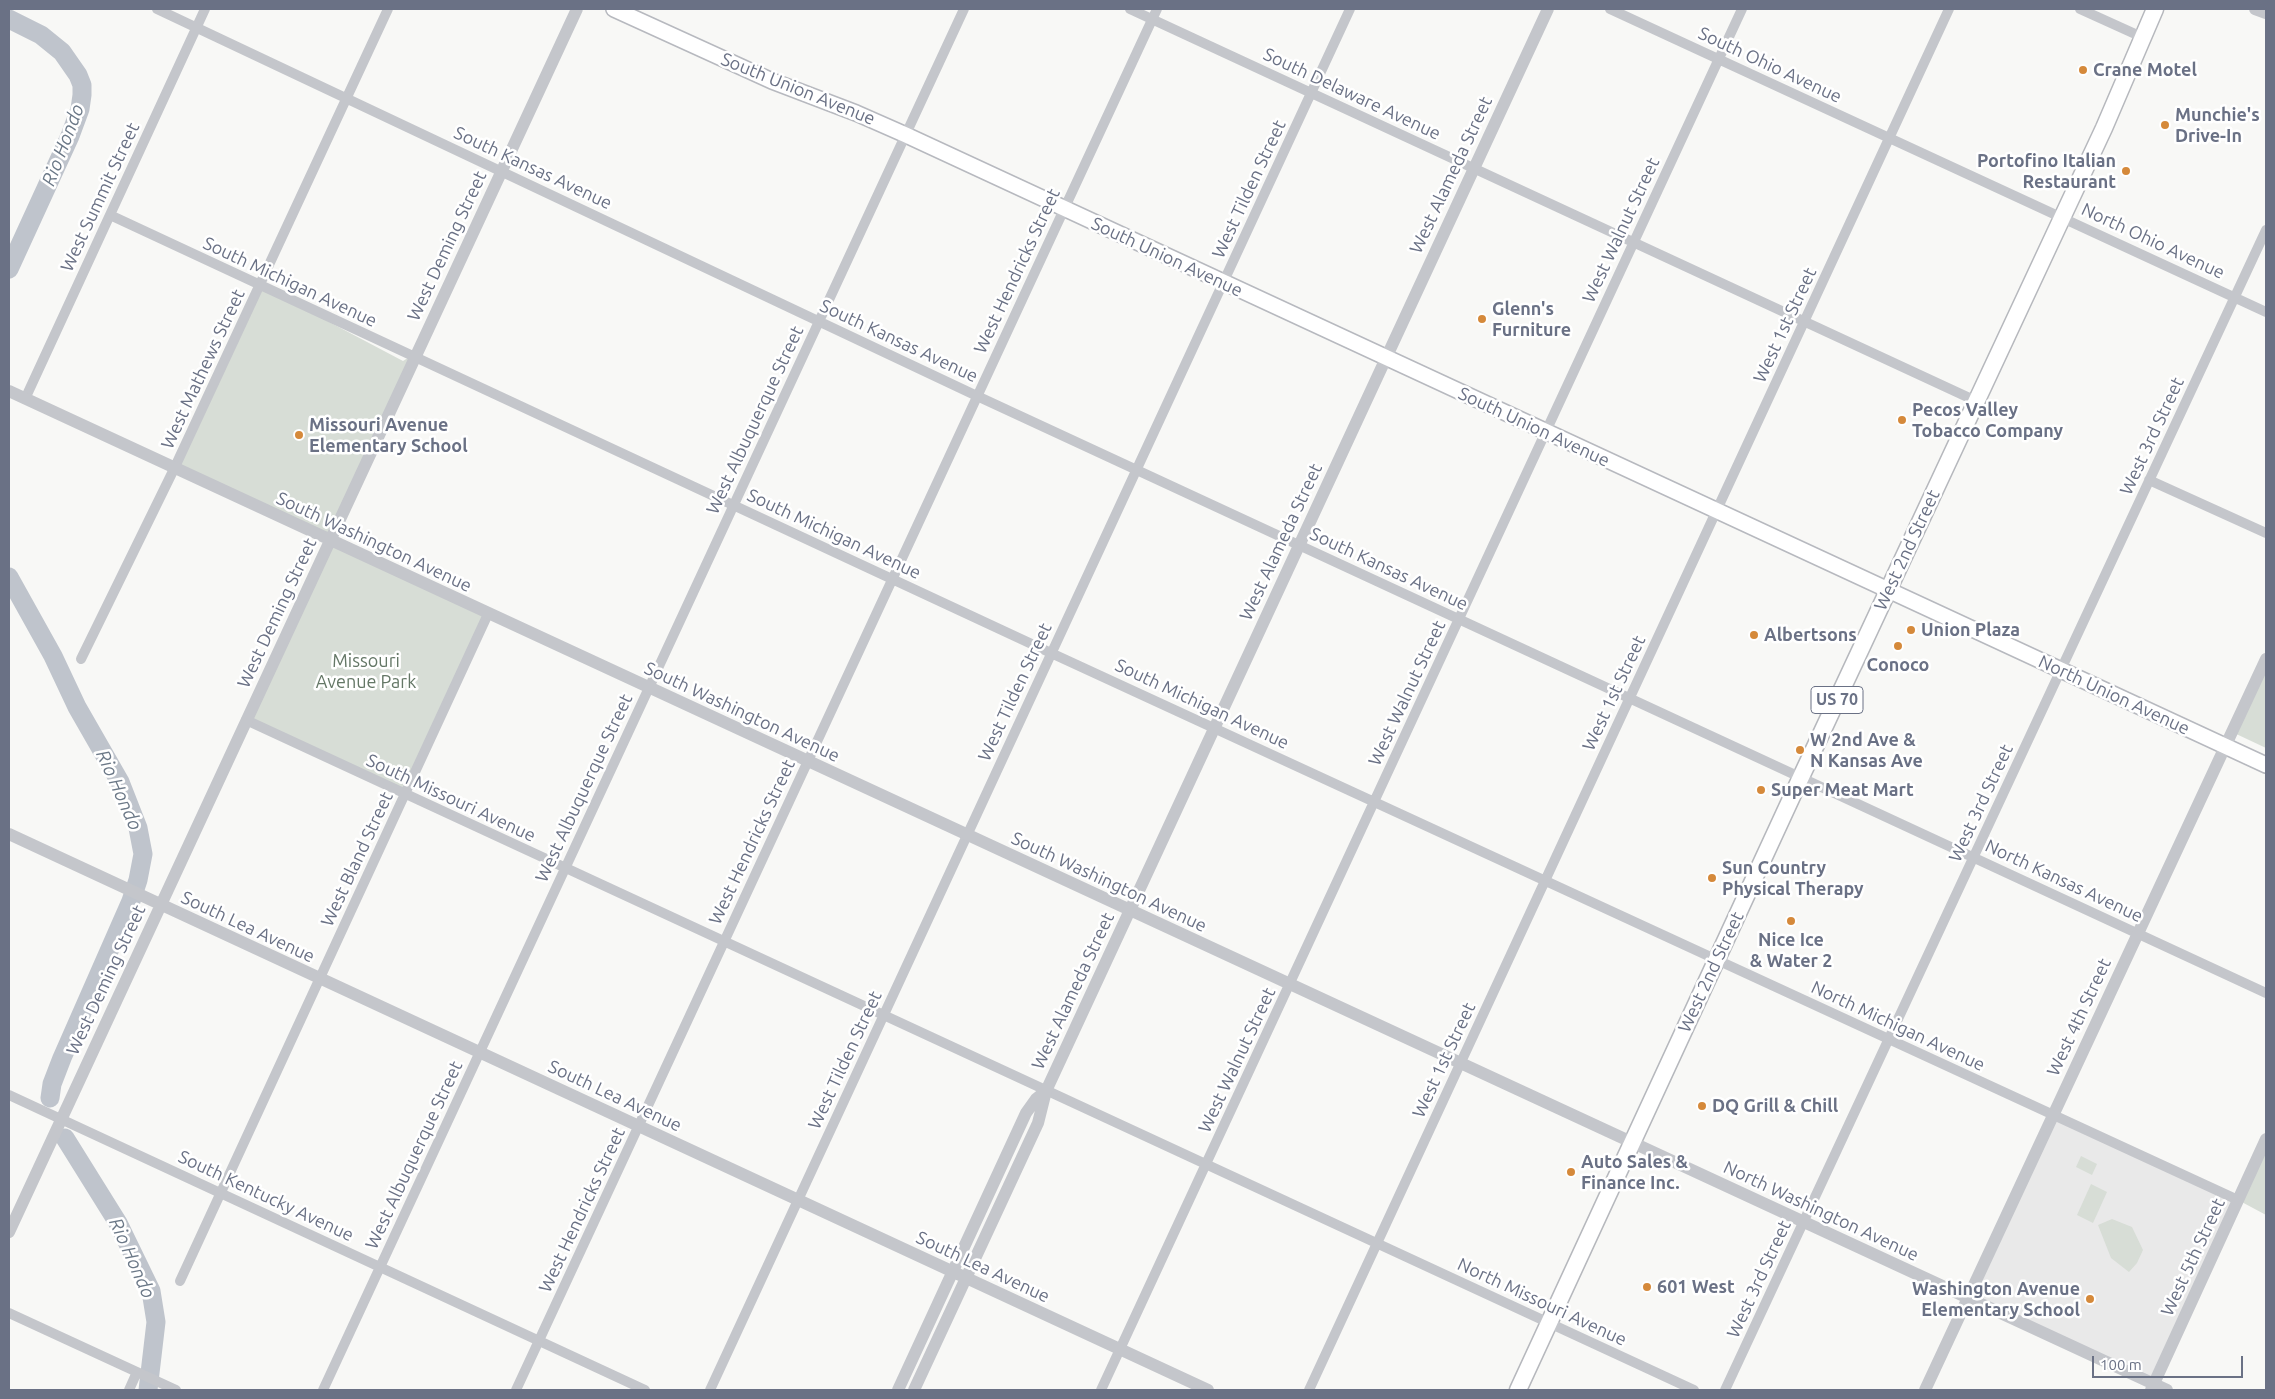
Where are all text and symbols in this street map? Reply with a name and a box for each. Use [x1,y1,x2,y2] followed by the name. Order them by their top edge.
[1695,22,1845,108] street label: South Ohio Avenue
[1260,43,1444,145] street label: South Delaware Avenue
[718,48,878,130] street label: South Union Avenue
[2093,59,2197,81] place label: Crane Motel
[2077,64,2089,76] marker: Crane Motel
[1405,93,1497,257] street label: West Alameda Street
[37,101,89,189] water label: Rio Hondo
[2175,104,2260,146] place label: Munchie's Drive-In
[1208,116,1290,262] street label: West Tilden Street
[56,119,144,275] street label: West Summit Street
[2159,119,2171,131] marker: Munchie's Drive-In
[451,122,615,214] street label: South Kansas Avenue
[1977,150,2116,192] place label: Portofino Italian Restaurant
[1578,154,1664,306] street label: West Walnut Street
[2120,165,2132,177] marker: Portofino Italian Restaurant
[403,168,491,324] street label: West Deming Street
[969,185,1065,357] street label: West Hendricks Street
[2078,198,2228,284] street label: North Ohio Avenue
[1088,213,1246,301] street label: South Union Avenue
[200,232,380,332] street label: South Michigan Avenue
[1749,264,1821,386] street label: West 1st Street
[157,286,249,452] street label: West Mathews Street
[817,295,981,387] street label: South Kansas Avenue
[1492,298,1571,340] place label: Glenn's Furniture
[1476,313,1488,325] marker: Glenn's Furniture
[702,322,808,518] street label: West Albuquerque Street
[2115,374,2189,498] street label: West 3rd Street
[1455,383,1613,471] street label: South Union Avenue
[1912,399,2063,442] place label: Pecos Valley Tobacco Company
[309,414,468,456] place label: Missouri Avenue Elementary School
[1896,414,1908,426] marker: Pecos Valley Tobacco Company
[293,429,305,441] marker: Missouri Avenue Elementary School
[1235,460,1327,624] street label: West Alameda Street
[744,484,924,584] street label: South Michigan Avenue
[1870,486,1944,614] street label: West 2nd Street
[273,487,475,597] street label: South Washington Avenue
[1307,523,1471,615] street label: South Kansas Avenue
[233,535,321,691] street label: West Deming Street
[1364,617,1450,769] street label: West Walnut Street
[974,619,1056,765] street label: West Tilden Street
[1921,619,2020,641] place label: Union Plaza
[1764,624,1857,646] place label: Albertsons
[1905,624,1917,636] marker: Union Plaza
[1748,629,1760,641] marker: Albertsons
[1578,632,1650,754] street label: West 1st Street
[1892,640,1904,652] marker: Conoco
[316,650,416,692] park label: Missouri Avenue Park
[2035,651,2193,739] street label: North Union Avenue
[1112,654,1292,754] street label: South Michigan Avenue
[1867,654,1929,676] place label: Conoco
[641,657,843,767] street label: South Washington Avenue
[1811,686,1863,714] road number: US 70
[531,690,637,886] street label: West Albuquerque Street
[1810,729,1923,772] place label: W 2nd Ave & N Kansas Ave
[1944,741,2018,865] street label: West 3rd Street
[1794,744,1806,756] marker: W 2nd Ave & N Kansas Ave
[91,746,147,834] water label: Rio Hondo
[363,749,539,847] street label: South Missouri Avenue
[704,756,800,928] street label: West Hendricks Street
[1771,779,1914,801] place label: Super Meat Mart
[1755,784,1767,796] marker: Super Meat Mart
[316,788,398,930] street label: West Bland Street
[1008,827,1210,937] street label: South Washington Avenue
[1982,835,2146,927] street label: North Kansas Avenue
[1722,857,1864,900] place label: Sun Country Physical Therapy
[1706,872,1718,884] marker: Sun Country Physical Therapy
[178,887,318,967] street label: South Lea Avenue
[62,902,150,1058] street label: West Deming Street
[1674,908,1748,1036] street label: West 2nd Street
[1027,909,1119,1073] street label: West Alameda Street
[1785,915,1797,927] marker: Nice Ice & Water 2
[1750,929,1832,972] place label: Nice Ice & Water 2
[2042,955,2116,1079] street label: West 4th Street
[1808,976,1988,1076] street label: North Michigan Avenue
[1194,984,1280,1136] street label: West Walnut Street
[804,987,886,1133] street label: West Tilden Street
[1408,999,1480,1121] street label: West 1st Street
[545,1056,685,1136] street label: South Lea Avenue
[361,1057,467,1253] street label: West Albuquerque Street
[1712,1095,1838,1117] place label: DQ Grill & Chill
[1696,1100,1708,1112] marker: DQ Grill & Chill
[534,1124,630,1296] street label: West Hendricks Street
[175,1146,357,1246] street label: South Kentucky Avenue
[1581,1151,1688,1194] place label: Auto Sales & Finance Inc.
[1720,1156,1922,1266] street label: North Washington Avenue
[1565,1166,1577,1178] marker: Auto Sales & Finance Inc.
[2156,1195,2230,1319] street label: West 5th Street
[104,1214,160,1302] water label: Rio Hondo
[1722,1217,1796,1341] street label: West 3rd Street
[913,1227,1053,1307] street label: South Lea Avenue
[1454,1253,1630,1351] street label: North Missouri Avenue
[1657,1276,1735,1298] place label: 601 West
[1912,1278,2080,1320] place label: Washington Avenue Elementary School
[1641,1281,1653,1293] marker: 601 West
[2084,1293,2096,1305] marker: Washington Avenue Elementary School
[2095,1346,2246,1378] scale bar
[2100,1356,2142,1373] text: 100 m

